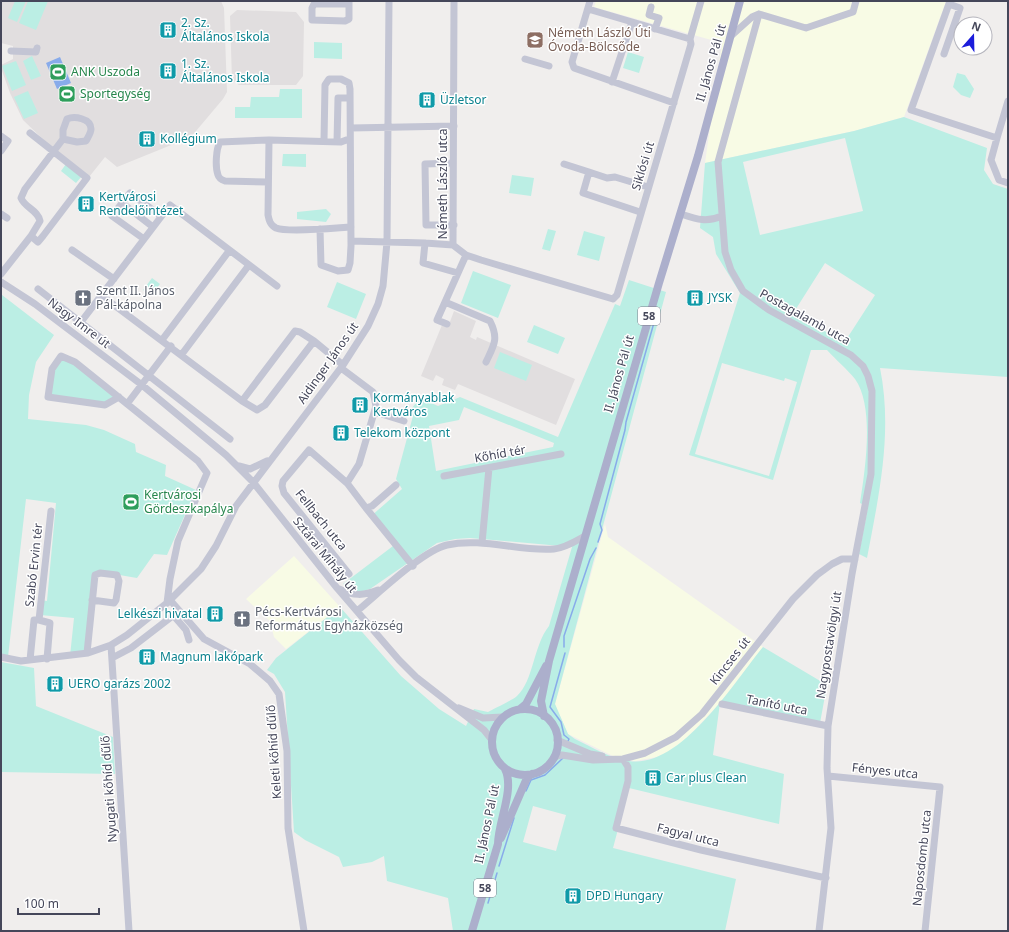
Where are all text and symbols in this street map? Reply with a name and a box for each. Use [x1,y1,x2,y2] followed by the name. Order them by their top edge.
[181,14,270,45] place label: 2. Sz. Általános Iskola
[953,16,993,56] north arrow
[970,18,983,35] text: N
[158,20,178,40] building icon: 2. Sz. Általános Iskola
[691,21,730,104] street label: II. János Pál út
[548,24,651,55] place label: Németh László Úti Óvoda-Bölcsőde
[525,30,545,50] school or university icon: Németh László Úti Óvoda-Bölcsőde
[181,55,270,86] place label: 1. Sz. Általános Iskola
[158,61,178,81] building icon: 1. Sz. Általános Iskola
[48,62,68,82] sports icon: ANK Uszoda
[71,63,140,80] place label: ANK Uszoda
[57,84,77,104] sports icon: Sportegység
[80,85,151,102] place label: Sportegység
[417,90,437,110] building icon: Üzletsor
[440,91,487,108] place label: Üzletsor
[137,129,157,149] building icon: Kollégium
[434,129,451,239] street label: Németh László utca
[160,130,217,147] place label: Kollégium
[627,139,658,192] street label: Siklósi út
[99,188,184,219] place label: Kertvárosi Rendelőintézet
[76,194,96,214] building icon: Kertvárosi Rendelőintézet
[96,282,175,313] place label: Szent II. János Pál-kápolna
[757,285,854,349] street label: Postagalamb utca
[73,288,93,308] church icon: Szent II. János Pál-kápolna
[685,288,705,308] building icon: JYSK
[707,289,733,306] place label: JYSK
[45,294,115,352] street label: Nagy Imre út
[638,307,660,325] road number: 58
[293,318,363,407] street label: Aidinger János út
[599,332,638,415] street label: II. János Pál út
[373,389,455,420] place label: Kormányablak Kertváros
[350,395,370,415] building icon: Kormányablak Kertváros
[331,423,351,443] building icon: Telekom központ
[354,424,451,441] place label: Telekom központ
[473,441,527,466] street label: Kőhíd tér
[144,486,233,517] place label: Kertvárosi Gördeszkapálya
[292,486,351,554] street label: Fellbach utca
[121,492,141,512] sports icon: Kertvárosi Gördeszkapálya
[289,513,362,597] street label: Sztárai Mihály út
[21,522,46,608] street label: Szabó Ervin tér
[812,589,846,700] street label: Nagypostavölgyi út
[255,603,403,634] place label: Pécs-Kertvárosi Református Egyházközség
[205,604,225,624] building icon: Lelkészi hivatal
[118,605,202,622] place label: Lelkészi hivatal
[232,609,252,629] church icon: Pécs-Kertvárosi Református Egyházközség
[705,633,754,688] street label: Kincses út
[137,647,157,667] building icon: Magnum lakópark
[160,648,264,665] place label: Magnum lakópark
[45,674,65,694] building icon: UERO garázs 2002
[68,675,171,692] place label: UERO garázs 2002
[745,690,809,719] street label: Tanító utca
[262,704,285,800] street label: Keleti kőhíd dűlő
[96,735,121,843] street label: Nyugati kőhíd dűlő
[851,759,919,782] street label: Fényes utca
[643,768,663,788] building icon: Car plus Clean
[666,769,747,786] place label: Car plus Clean
[470,782,503,865] street label: II. János Pál út
[908,809,935,907] street label: Naposdomb utca
[655,819,721,850] street label: Fagyal utca
[474,879,496,897] road number: 58
[563,886,583,906] building icon: DPD Hungary
[586,887,664,904] place label: DPD Hungary
[18,890,99,916] scale bar
[24,895,59,912] text: 100 m

